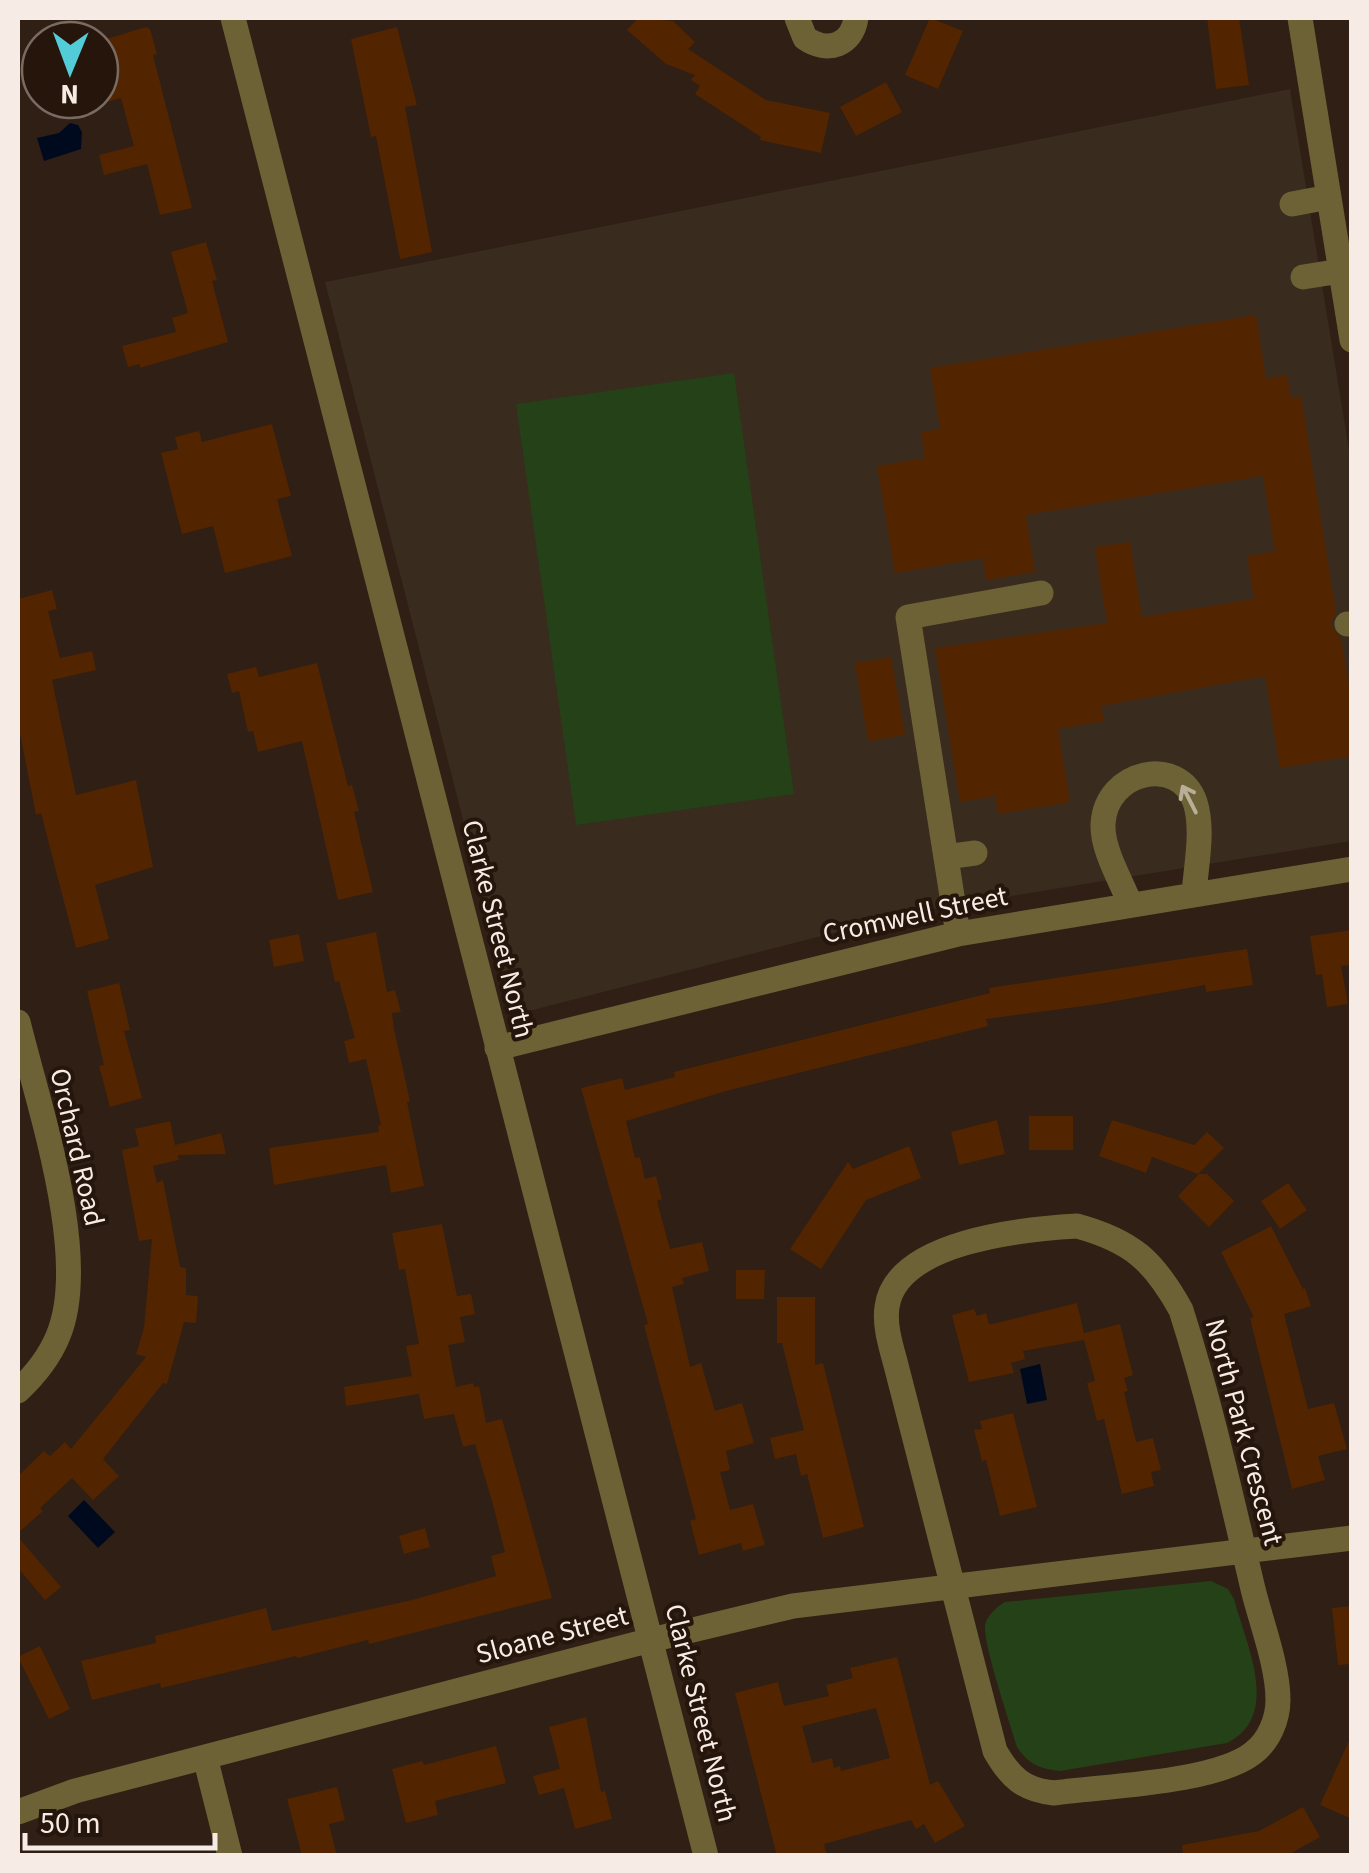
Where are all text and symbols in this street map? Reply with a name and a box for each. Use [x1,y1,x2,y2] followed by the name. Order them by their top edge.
[20,20,120,120] north arrow
[60,74,79,114] text: N
[1179,785,1198,814] one-way arrow
[452,816,544,1042] street label: Clarke Street North
[819,876,1012,954] street label: Cromwell Street
[39,1064,115,1230] street label: Orchard Road
[1195,1314,1294,1550] street label: North Park Crescent
[472,1595,633,1675] street label: Sloane Street
[655,1600,747,1826] street label: Clarke Street North
[25,1788,215,1850] scale bar
[40,1802,101,1845] text: 50 m

